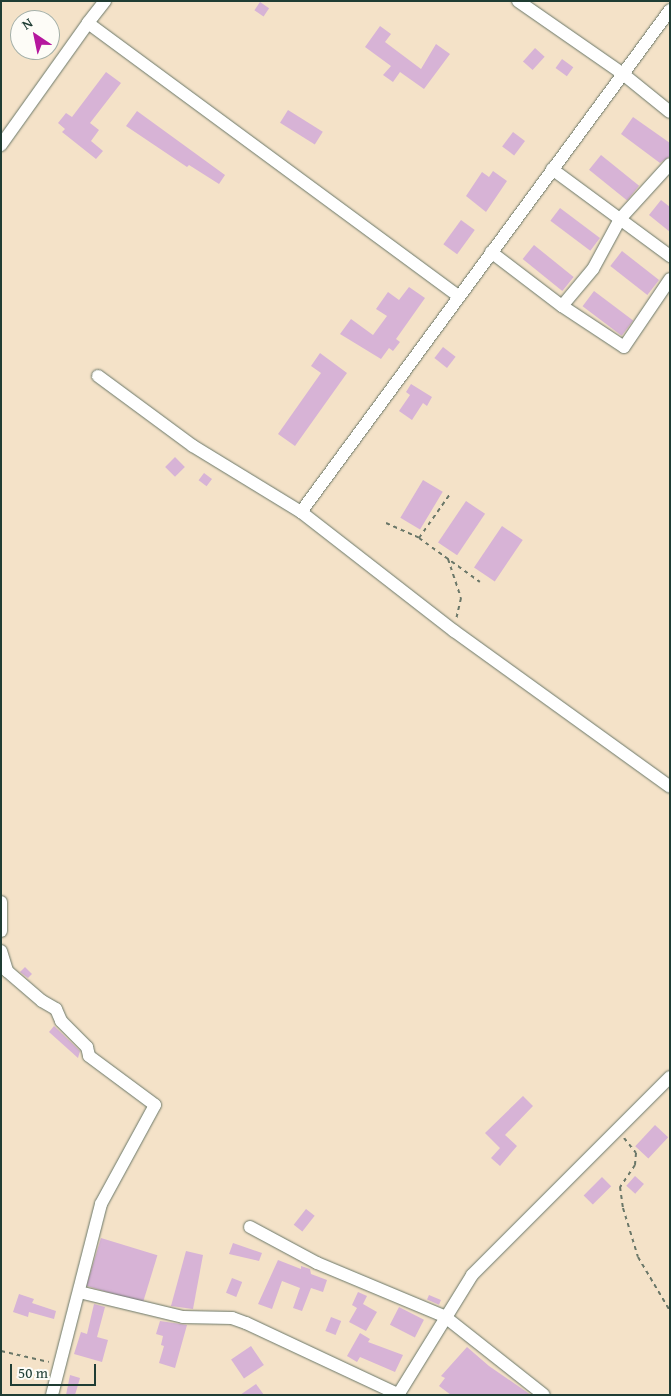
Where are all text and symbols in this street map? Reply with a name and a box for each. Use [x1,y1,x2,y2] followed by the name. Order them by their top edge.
[10,10,60,60] north arrow
[18,12,37,34] text: N
[12,1354,99,1386] scale bar
[18,1362,48,1383] text: 50 m

